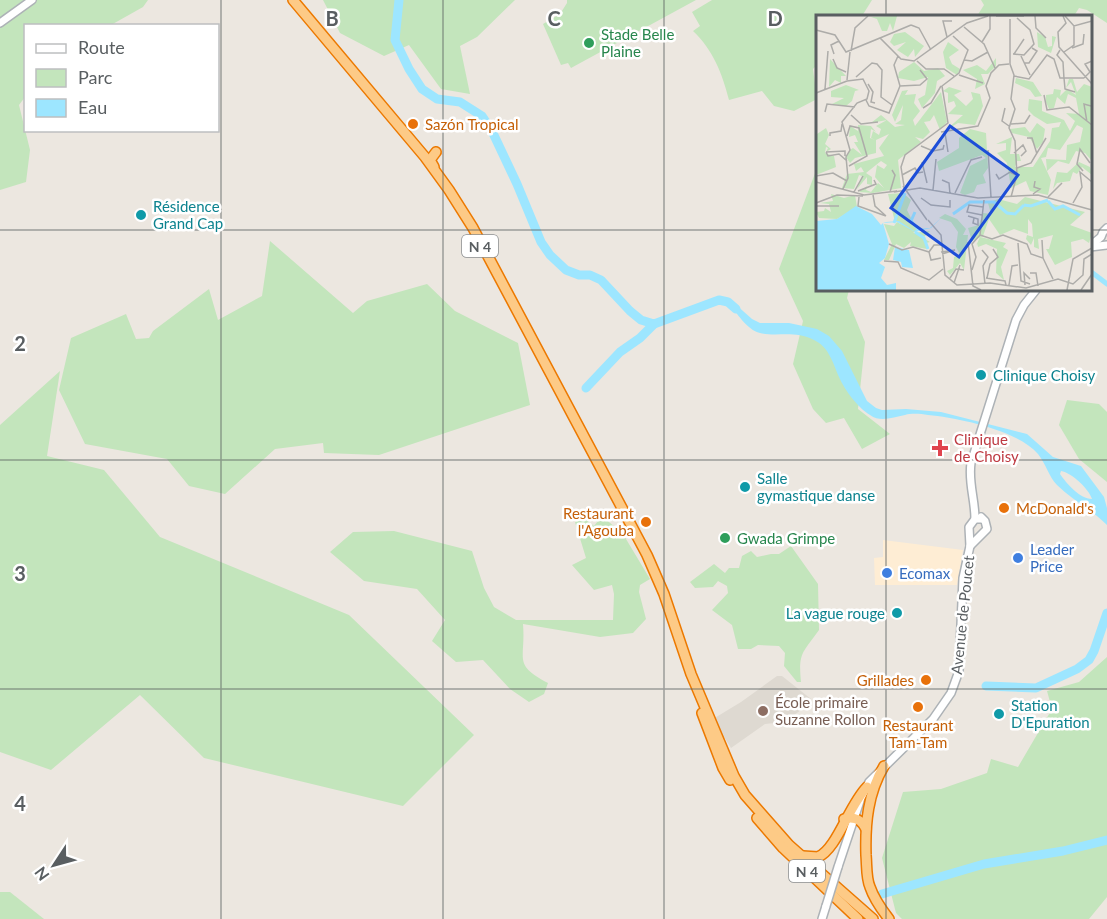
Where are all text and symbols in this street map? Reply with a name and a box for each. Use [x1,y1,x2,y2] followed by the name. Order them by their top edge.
[325,6,339,30] text: B
[547,6,561,30] text: C
[767,6,783,30] text: D
[816,15,1092,291] inset map
[24,24,219,132] legend
[601,25,674,60] place label: Stade Belle Plaine
[78,36,125,58] text: Route
[582,36,596,50] marker: Stade Belle Plaine
[78,66,113,88] text: Parc
[78,96,107,118] text: Eau
[425,115,518,133] place label: Sazón Tropical
[406,117,420,131] marker: Sazón Tropical
[153,197,223,232] place label: Résidence Grand Cap
[134,208,148,222] marker: Résidence Grand Cap
[462,235,498,257] road number: N 4
[14,331,26,355] text: 2
[993,366,1096,384] place label: Clinique Choisy
[974,368,988,382] marker: Clinique Choisy
[954,430,1019,465] place label: Clinique de Choisy
[931,439,949,457] marker: Clinique de Choisy
[757,469,875,504] place label: Salle gymastique danse
[738,480,752,494] marker: Salle gymastique danse
[1016,499,1094,517] place label: McDonald's
[997,501,1011,515] marker: McDonald's
[563,504,635,539] place label: Restaurant l'Agouba
[639,515,653,529] marker: Restaurant l'Agouba
[737,529,835,547] place label: Gwada Grimpe
[718,531,732,545] marker: Gwada Grimpe
[1030,540,1075,575] place label: Leader Price
[1011,551,1025,565] marker: Leader Price
[947,554,977,675] street label: Avenue de Poucet
[14,561,26,585] text: 3
[899,564,951,582] place label: Ecomax
[880,566,894,580] marker: Ecomax
[786,604,885,622] place label: La vague rouge
[890,606,904,620] marker: La vague rouge
[857,671,914,689] place label: Grillades
[919,673,933,687] marker: Grillades
[775,693,875,728] place label: École primaire Suzanne Rollon
[1011,696,1090,731] place label: Station D'Epuration
[911,700,925,714] marker: Restaurant Tam-Tam
[756,704,770,718] marker: École primaire Suzanne Rollon
[992,707,1006,721] marker: Station D'Epuration
[883,716,954,751] place label: Restaurant Tam-Tam
[14,791,26,815] text: 4
[24,835,84,895] north arrow
[789,860,825,882] road number: N 4
[30,864,53,885] text: N

